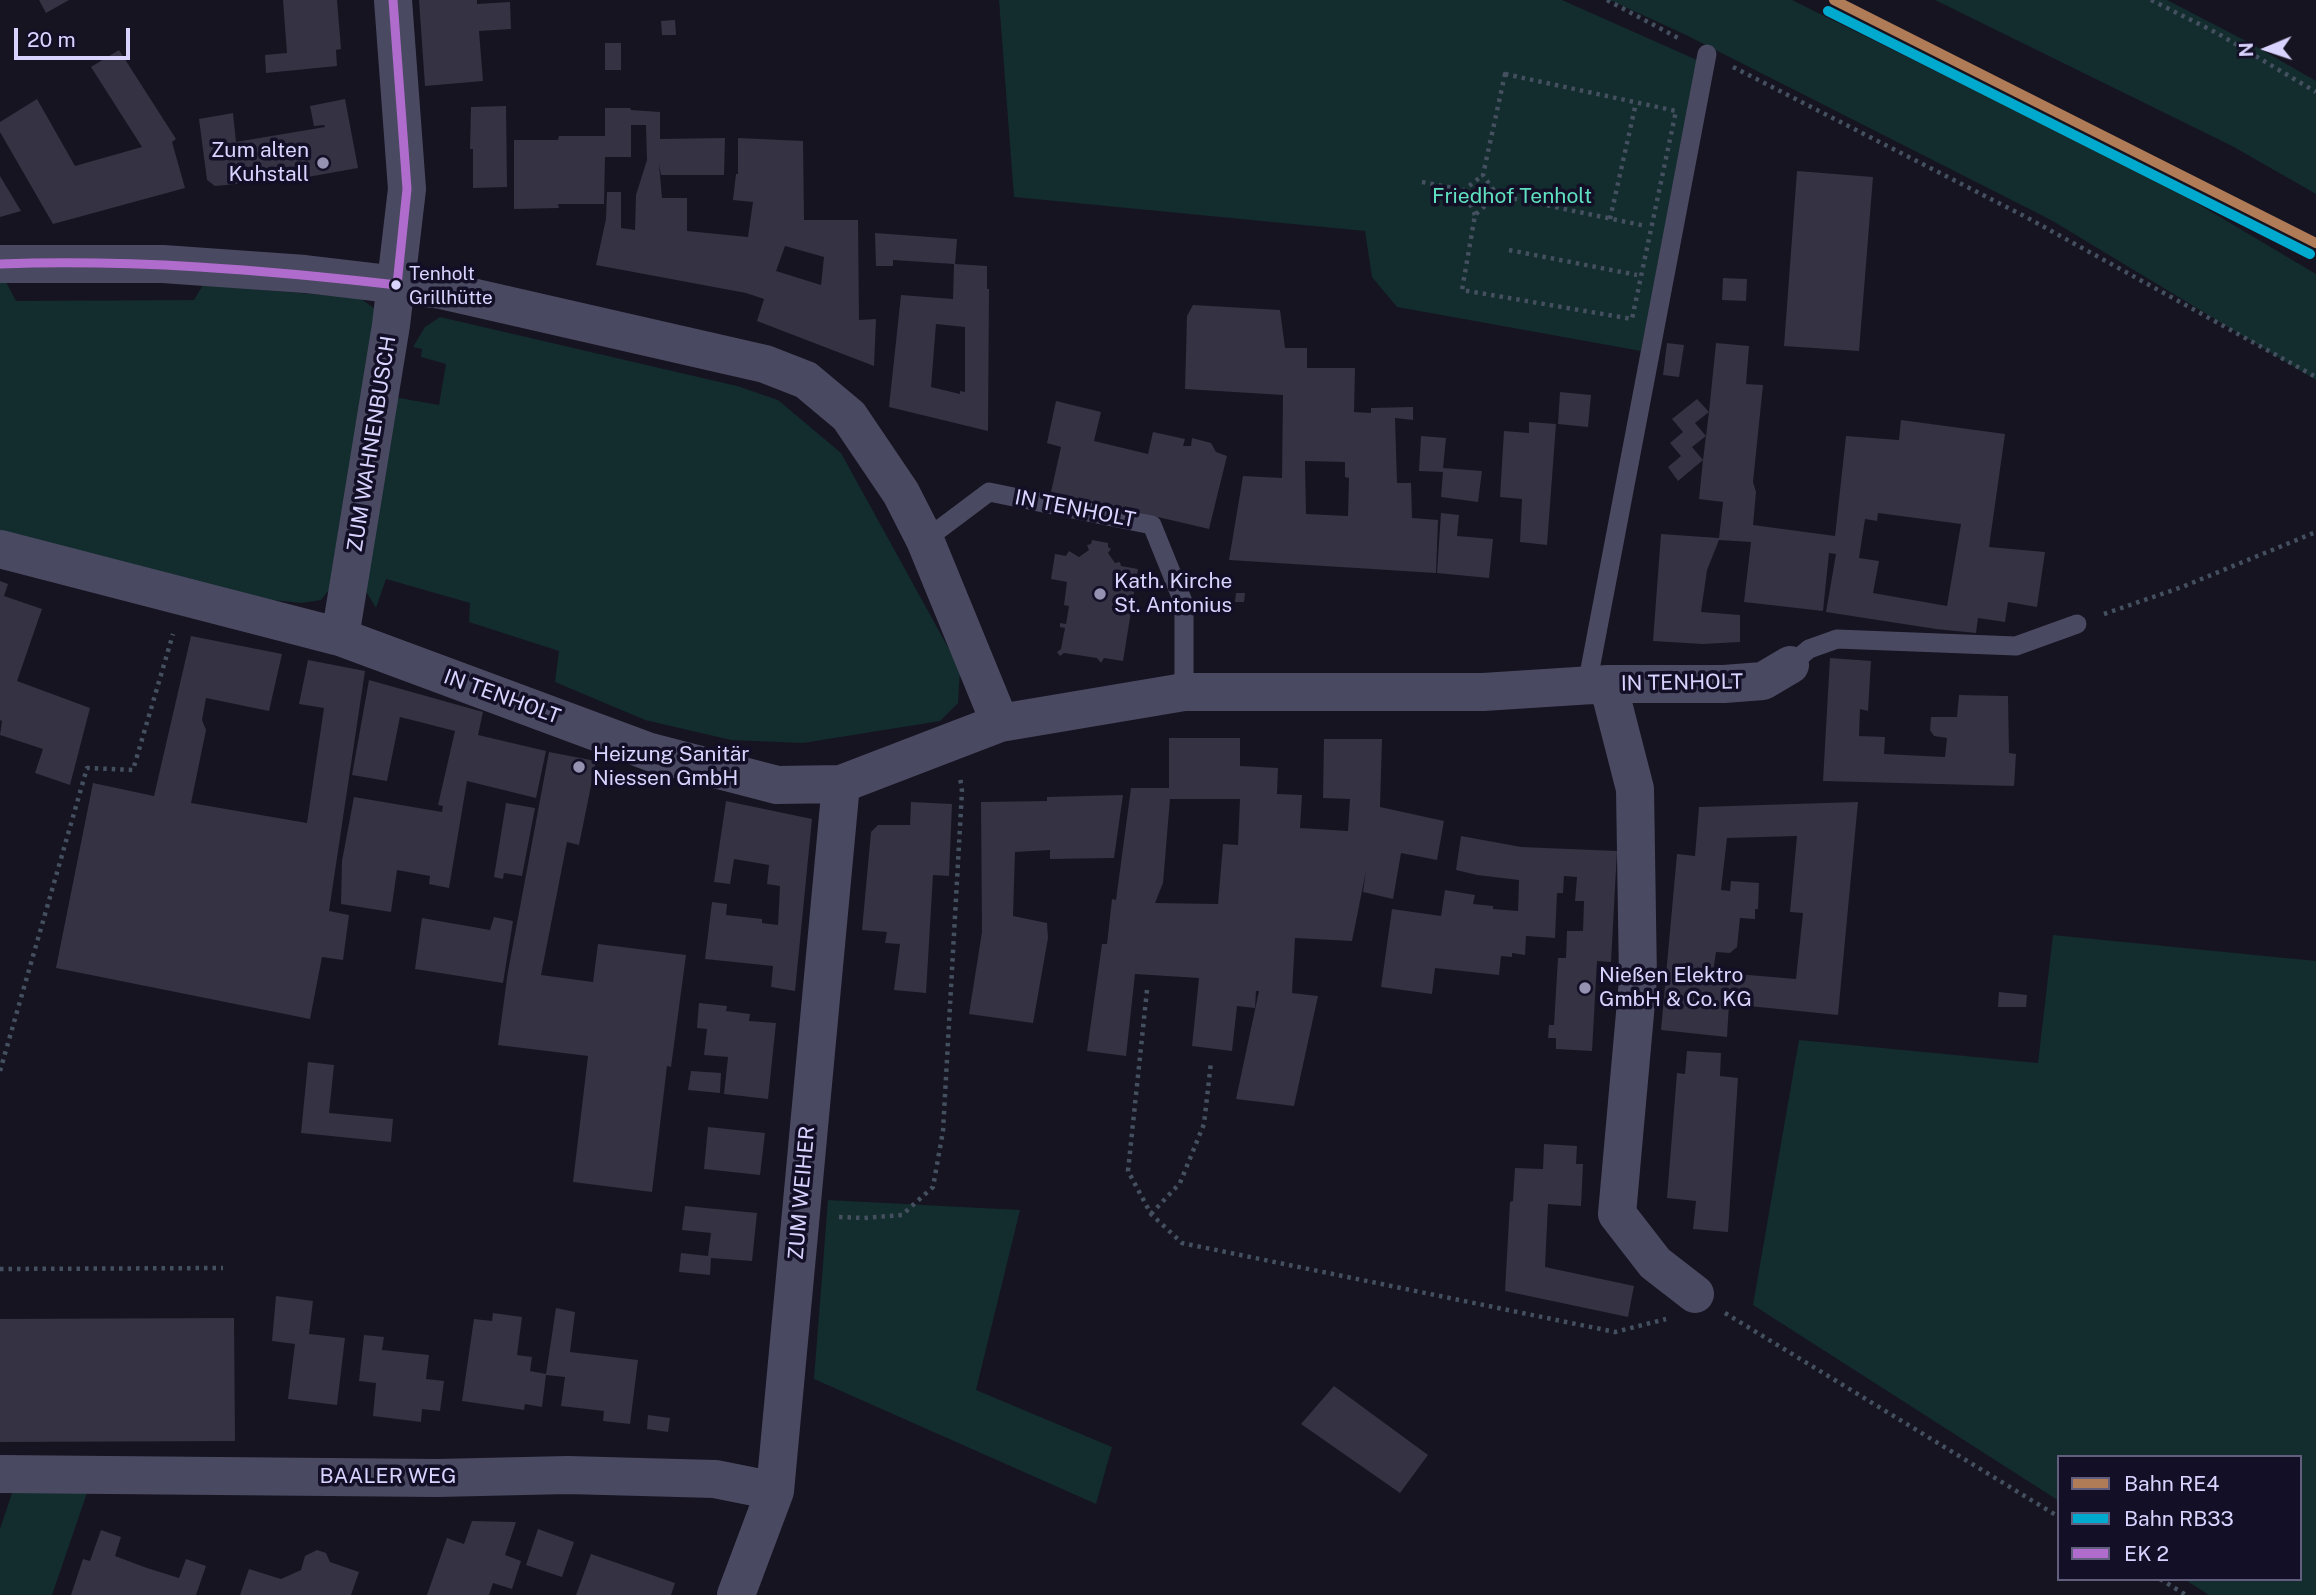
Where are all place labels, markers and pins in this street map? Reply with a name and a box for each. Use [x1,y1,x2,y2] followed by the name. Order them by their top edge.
[211,138,309,188] place label: Zum alten Kuhstall
[315,155,331,171] marker: Zum alten Kuhstall
[409,263,493,307] place label: Tenholt Grillhütte
[389,278,403,292] marker: Tenholt Grillhütte
[1114,569,1232,619] place label: Kath. Kirche St. Antonius
[1092,586,1108,602] marker: Kath. Kirche St. Antonius
[593,742,750,792] place label: Heizung Sanitär Niessen GmbH
[571,759,587,775] marker: Heizung Sanitär Niessen GmbH
[1599,963,1752,1013] place label: Nießen Elektro GmbH & Co. KG
[1577,980,1593,996] marker: Nießen Elektro GmbH & Co. KG

